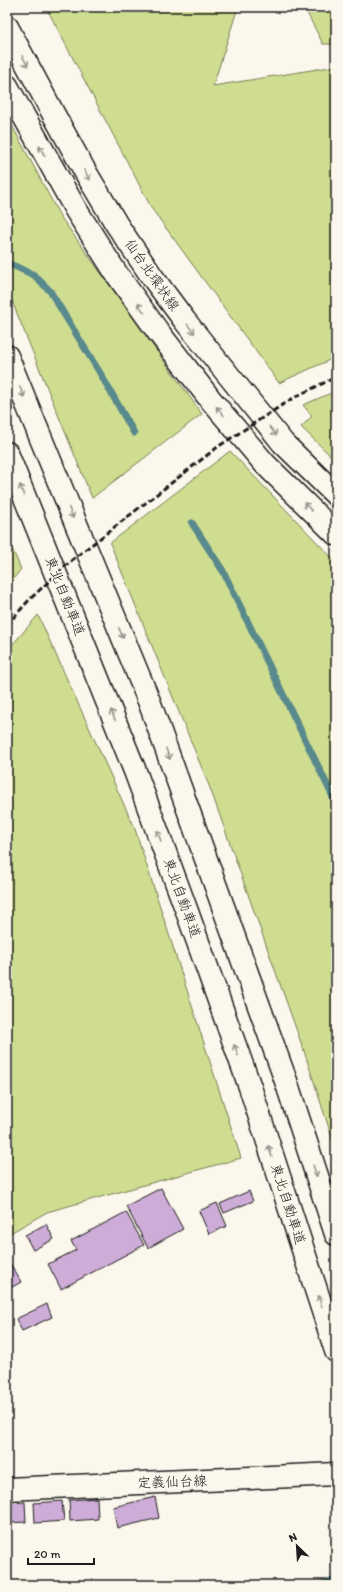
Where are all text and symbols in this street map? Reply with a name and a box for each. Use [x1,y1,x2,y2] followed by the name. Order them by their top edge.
[21,55,29,67] one-way arrow
[37,145,45,157] one-way arrow
[84,169,92,181] one-way arrow
[121,236,183,314] street label: 仙台北環状線
[137,303,145,314] one-way arrow
[187,324,195,335] one-way arrow
[18,386,26,398] one-way arrow
[216,406,225,417] one-way arrow
[268,425,277,436] one-way arrow
[18,485,25,497] one-way arrow
[303,502,313,512] one-way arrow
[68,506,75,518] one-way arrow
[41,554,89,638] street label: 東北自動車道
[117,626,125,638] one-way arrow
[108,709,116,721] one-way arrow
[165,747,172,760] one-way arrow
[155,830,163,842] one-way arrow
[160,856,204,940] street label: 東北自動車道
[232,1045,240,1057] one-way arrow
[266,1145,274,1157] one-way arrow
[267,1161,309,1247] street label: 東北自動車道
[312,1165,320,1177] one-way arrow
[315,1295,323,1307] one-way arrow
[137,1472,207,1492] street label: 定義仙台線
[277,1526,317,1566] north arrow
[287,1530,299,1545] text: N
[28,1540,94,1566] scale bar
[34,1547,61,1561] text: 20 m

